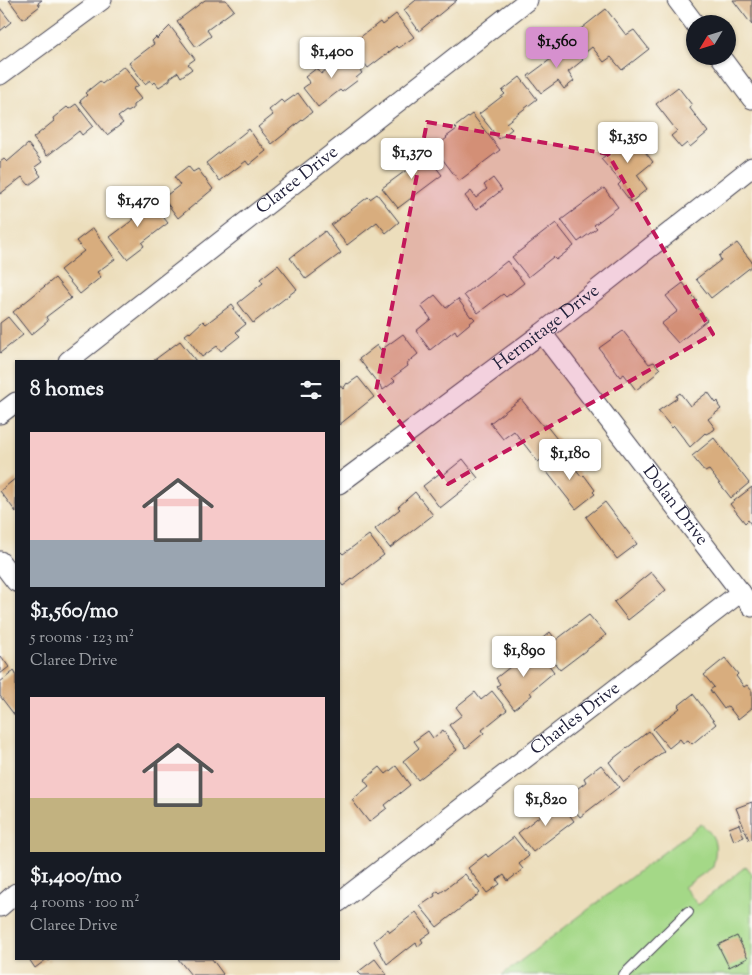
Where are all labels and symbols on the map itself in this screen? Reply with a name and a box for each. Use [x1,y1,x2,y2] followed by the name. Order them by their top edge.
[686,15,736,65] north arrow
[516,27,598,69] pin: $1,560
[291,36,373,79] pin: $1,400
[587,121,669,164] pin: $1,350
[371,138,453,180] pin: $1,370
[251,140,344,221] street label: Claree Drive
[97,186,179,228] pin: $1,470
[489,279,606,377] street label: Hermitage Drive
[529,438,611,481] pin: $1,180
[635,460,714,552] street label: Dolan Drive
[483,636,565,678] pin: $1,890
[525,676,626,762] street label: Charles Drive
[505,784,587,827] pin: $1,820

